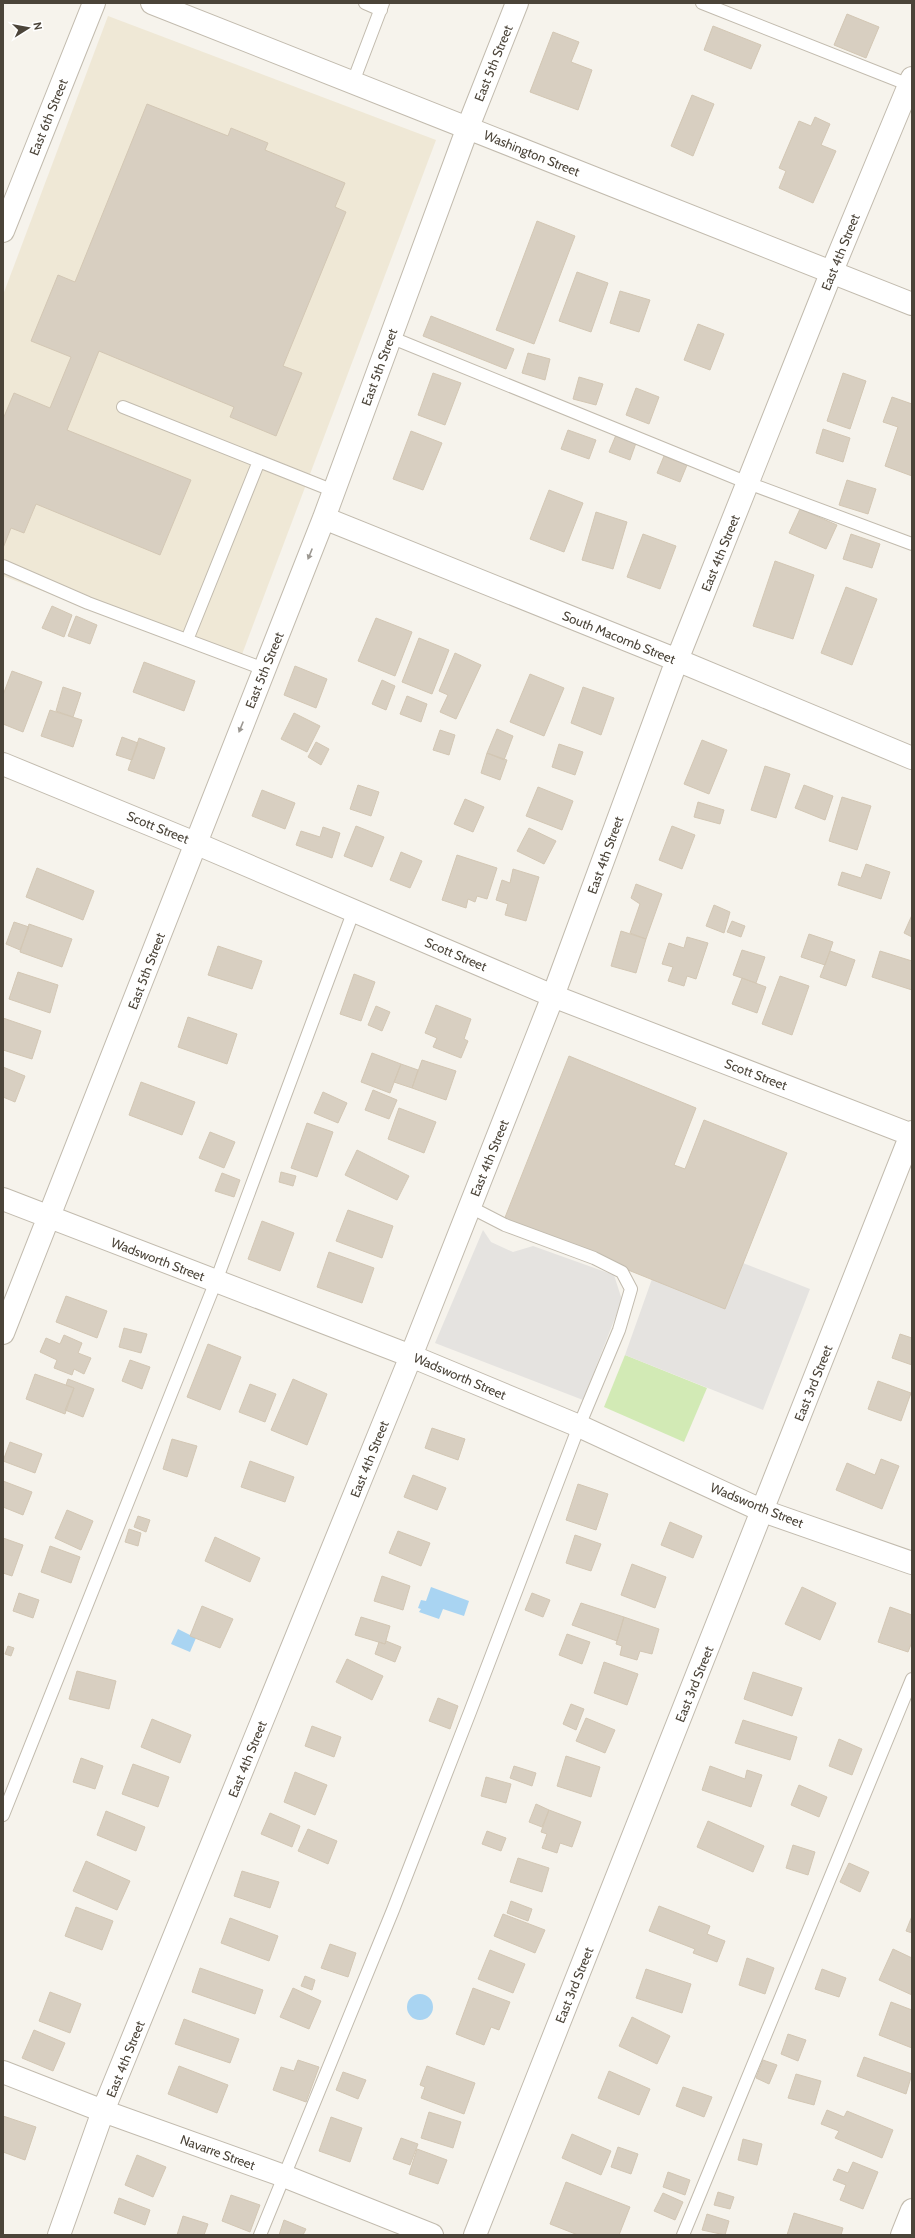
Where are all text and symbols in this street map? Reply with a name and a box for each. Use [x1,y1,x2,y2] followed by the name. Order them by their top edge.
[8,8,48,48] north arrow
[30,21,45,31] text: N
[470,22,516,104] street label: East 5th Street
[25,76,71,158] street label: East 6th Street
[482,126,583,180] street label: Washington Street
[817,211,863,293] street label: East 4th Street
[358,326,401,408] street label: East 5th Street
[697,512,743,594] street label: East 4th Street
[306,549,312,561] one-way arrow
[560,607,678,667] street label: South Macomb Street
[241,629,287,711] street label: East 5th Street
[238,721,244,733] one-way arrow
[125,807,192,847] street label: Scott Street
[584,813,627,896] street label: East 4th Street
[124,930,168,1012] street label: East 5th Street
[423,934,490,974] street label: Scott Street
[723,1055,790,1093] street label: Scott Street
[466,1117,512,1199] street label: East 4th Street
[109,1234,208,1284] street label: Wadsworth Street
[790,1342,836,1423] street label: East 3rd Street
[411,1349,509,1403] street label: Wadsworth Street
[346,1418,392,1500] street label: East 4th Street
[708,1479,806,1531] street label: Wadsworth Street
[671,1643,717,1724] street label: East 3rd Street
[224,1718,270,1800] street label: East 4th Street
[551,1944,597,2025] street label: East 3rd Street
[102,2018,148,2100] street label: East 4th Street
[178,2131,258,2173] street label: Navarre Street

